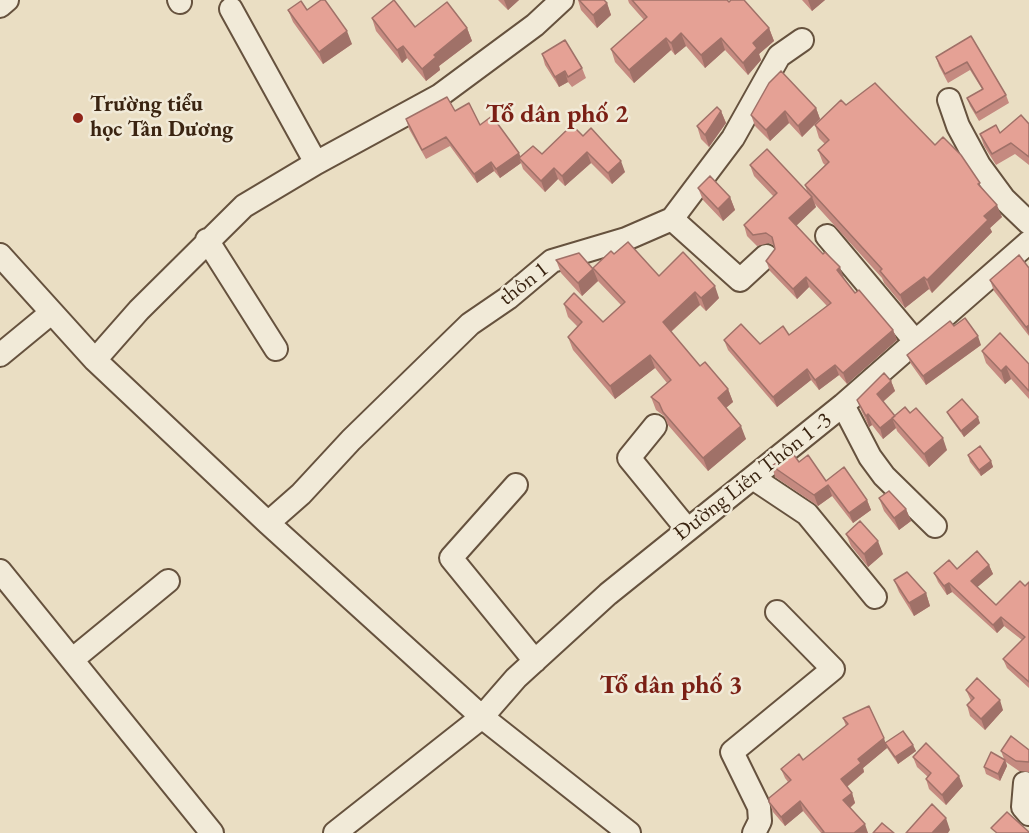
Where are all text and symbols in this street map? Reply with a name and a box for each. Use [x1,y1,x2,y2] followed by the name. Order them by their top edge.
[90,92,233,144] place label: Trường tiểu học Tân Dương
[486,99,628,131] district label: Tổ dân phố 2
[71,111,85,125] marker: Trường tiểu học Tân Dương
[494,256,554,312] street label: thôn 1
[669,407,837,547] street label: Đường Liên Thôn 1 -3
[600,670,742,702] district label: Tổ dân phố 3

